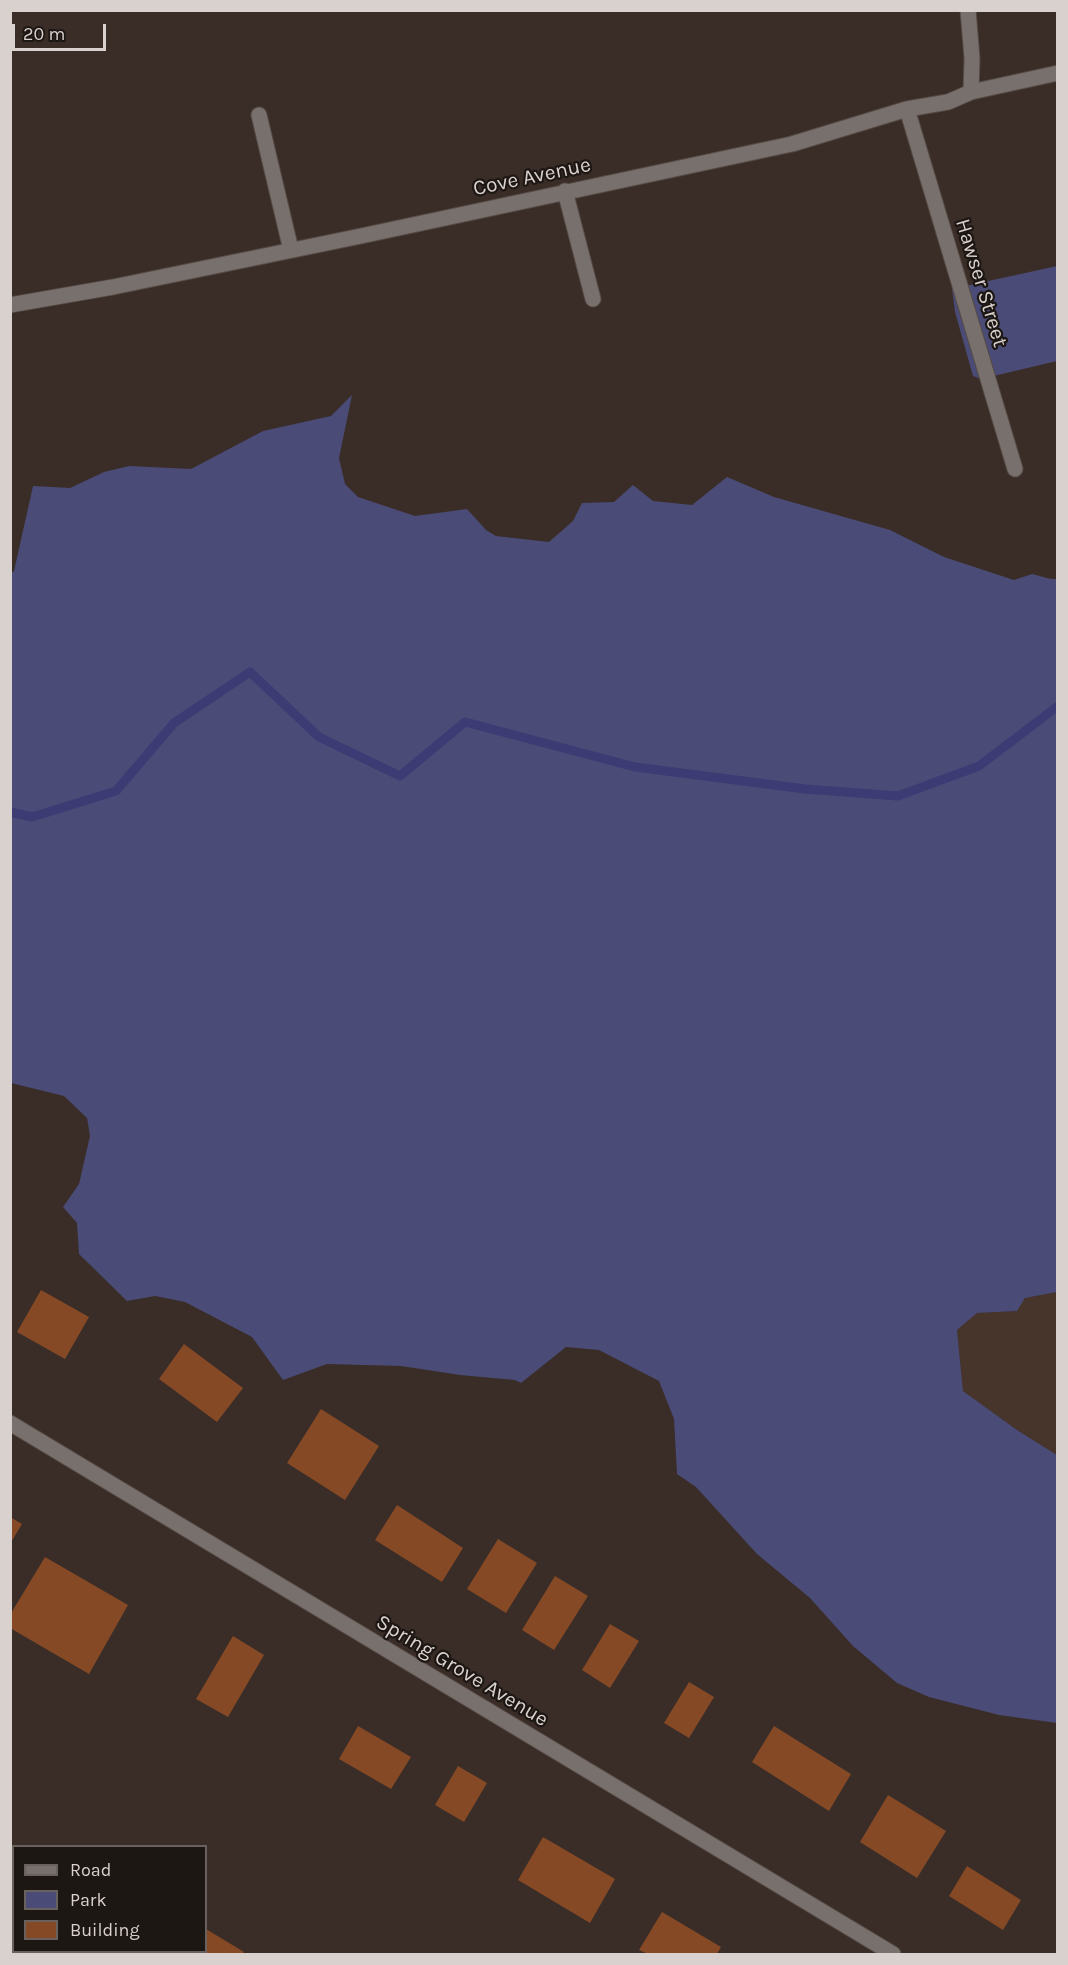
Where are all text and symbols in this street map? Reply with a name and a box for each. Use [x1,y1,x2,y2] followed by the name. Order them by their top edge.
[15,12,110,50] scale bar
[23,23,65,45] text: 20 m
[471,152,593,202] street label: Cove Avenue
[950,216,1012,350] street label: Hawser Street
[371,1610,553,1732] street label: Spring Grove Avenue
[12,1845,207,1953] legend
[70,1859,111,1881] text: Road
[70,1889,107,1911] text: Park
[70,1919,140,1941] text: Building

